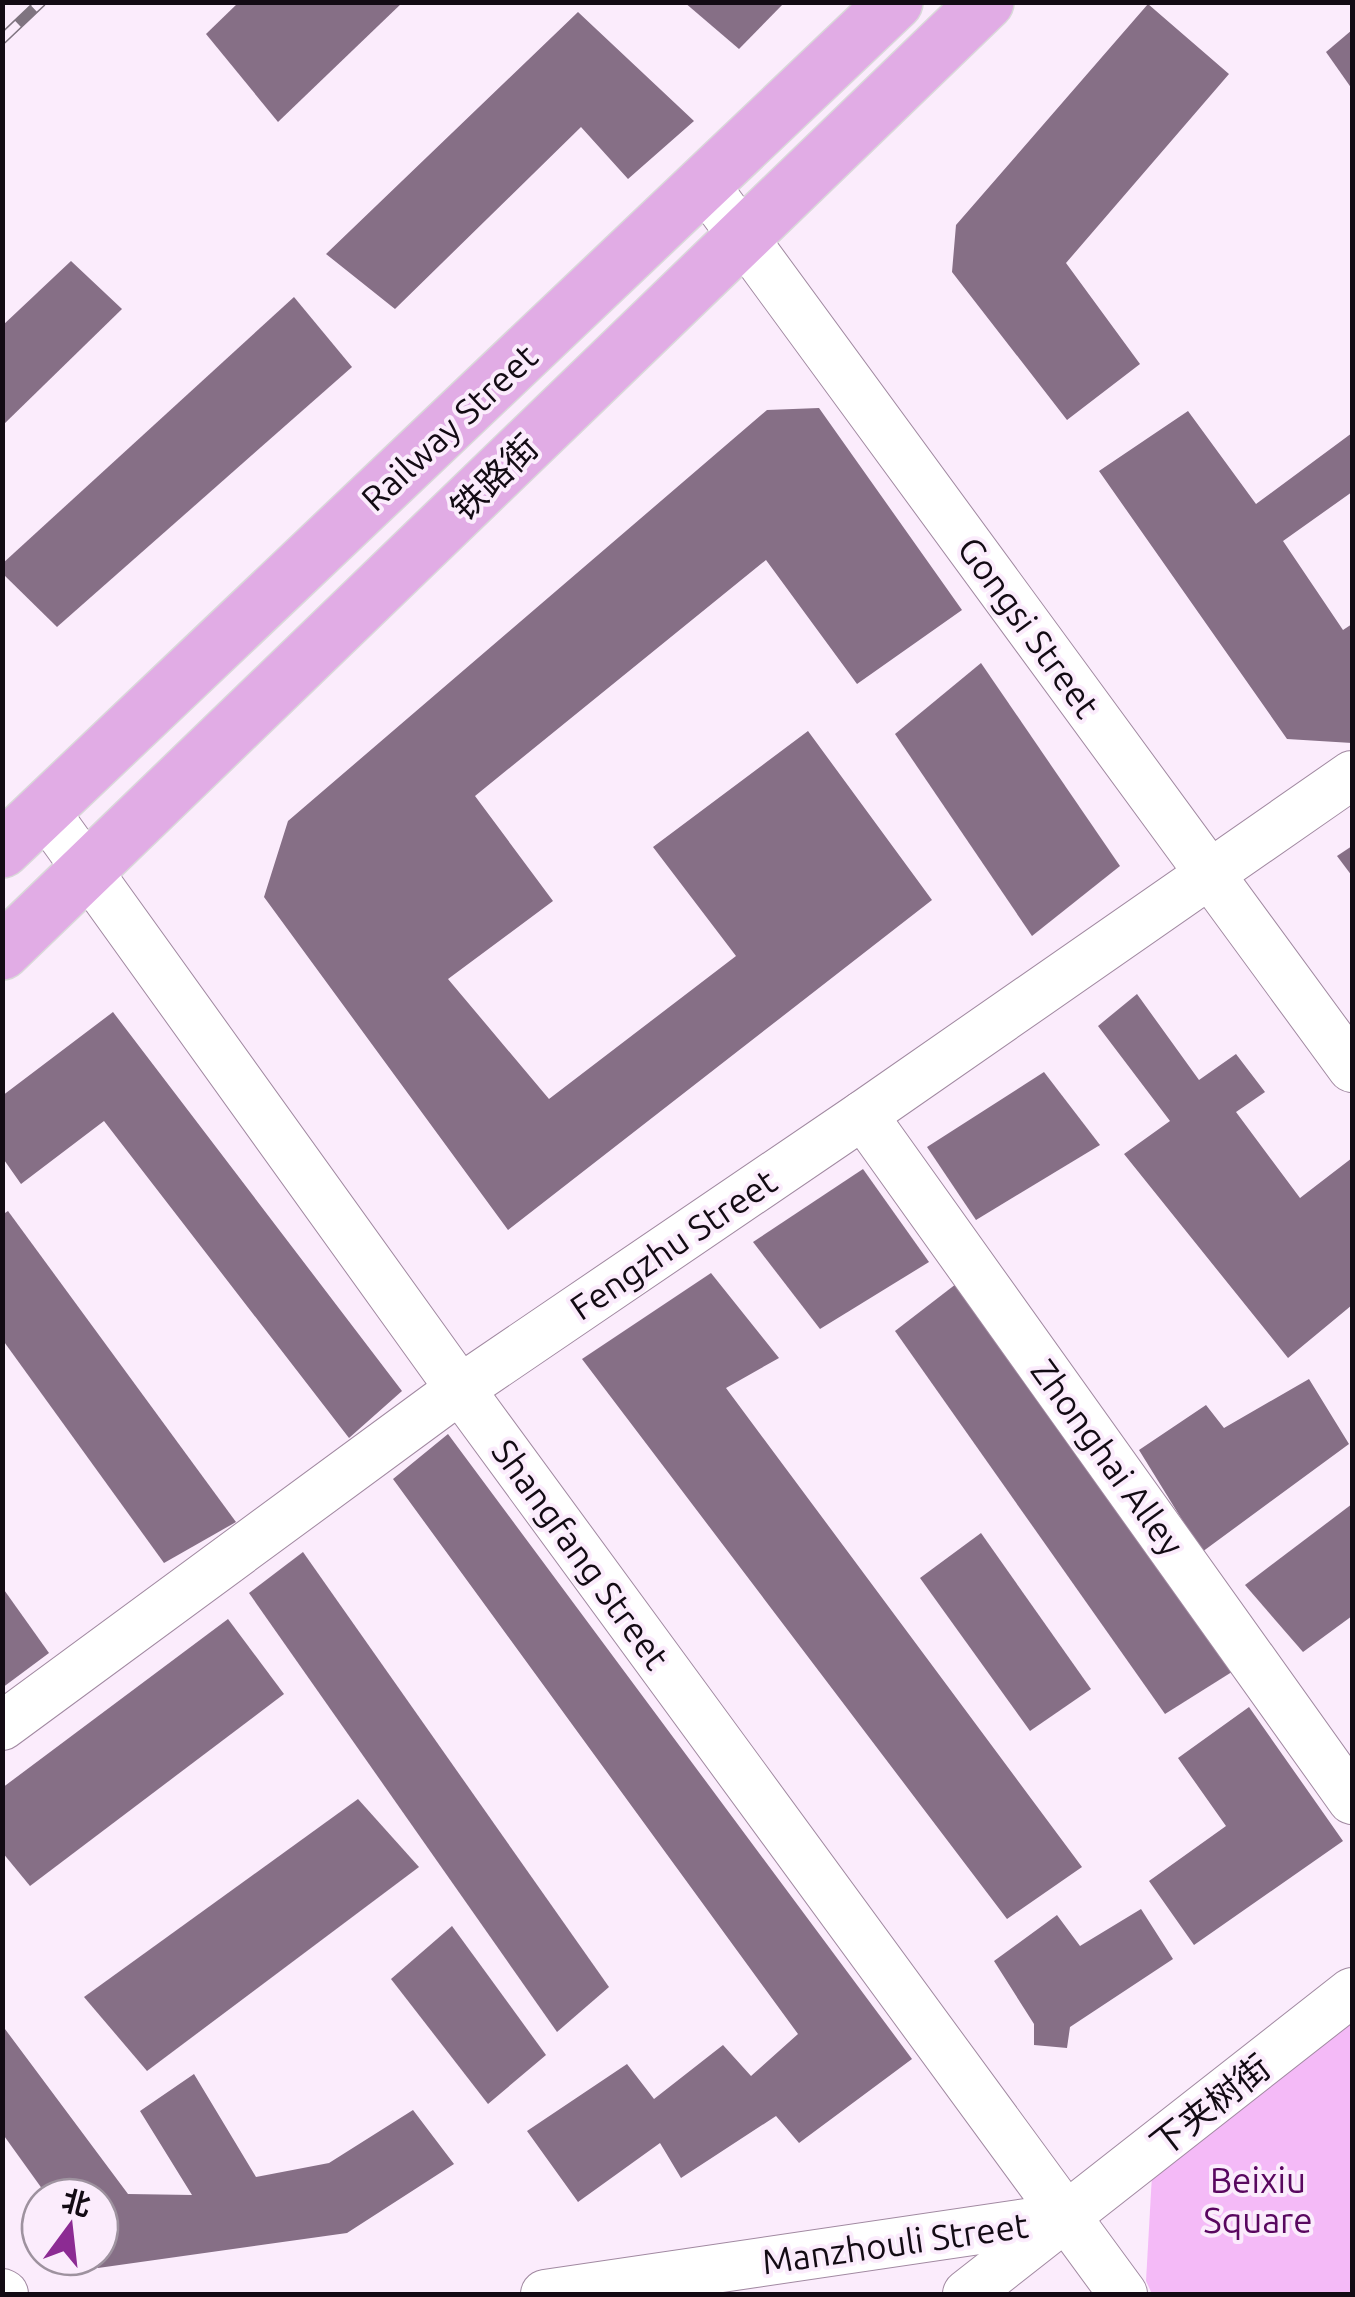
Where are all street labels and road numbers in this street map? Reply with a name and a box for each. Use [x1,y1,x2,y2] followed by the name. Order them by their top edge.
[353,335,545,518] street label: Railway Street
[442,426,546,528] street label: 铁路街
[950,529,1108,725] street label: Gongsi Street
[562,1160,784,1328] street label: Fengzhu Street
[1024,1351,1192,1563] street label: Zhonghai Alley
[484,1432,678,1677] street label: Shangfang Street
[1143,2046,1277,2164] street label: 下夹树街
[759,2204,1031,2281] street label: Manzhouli Street

